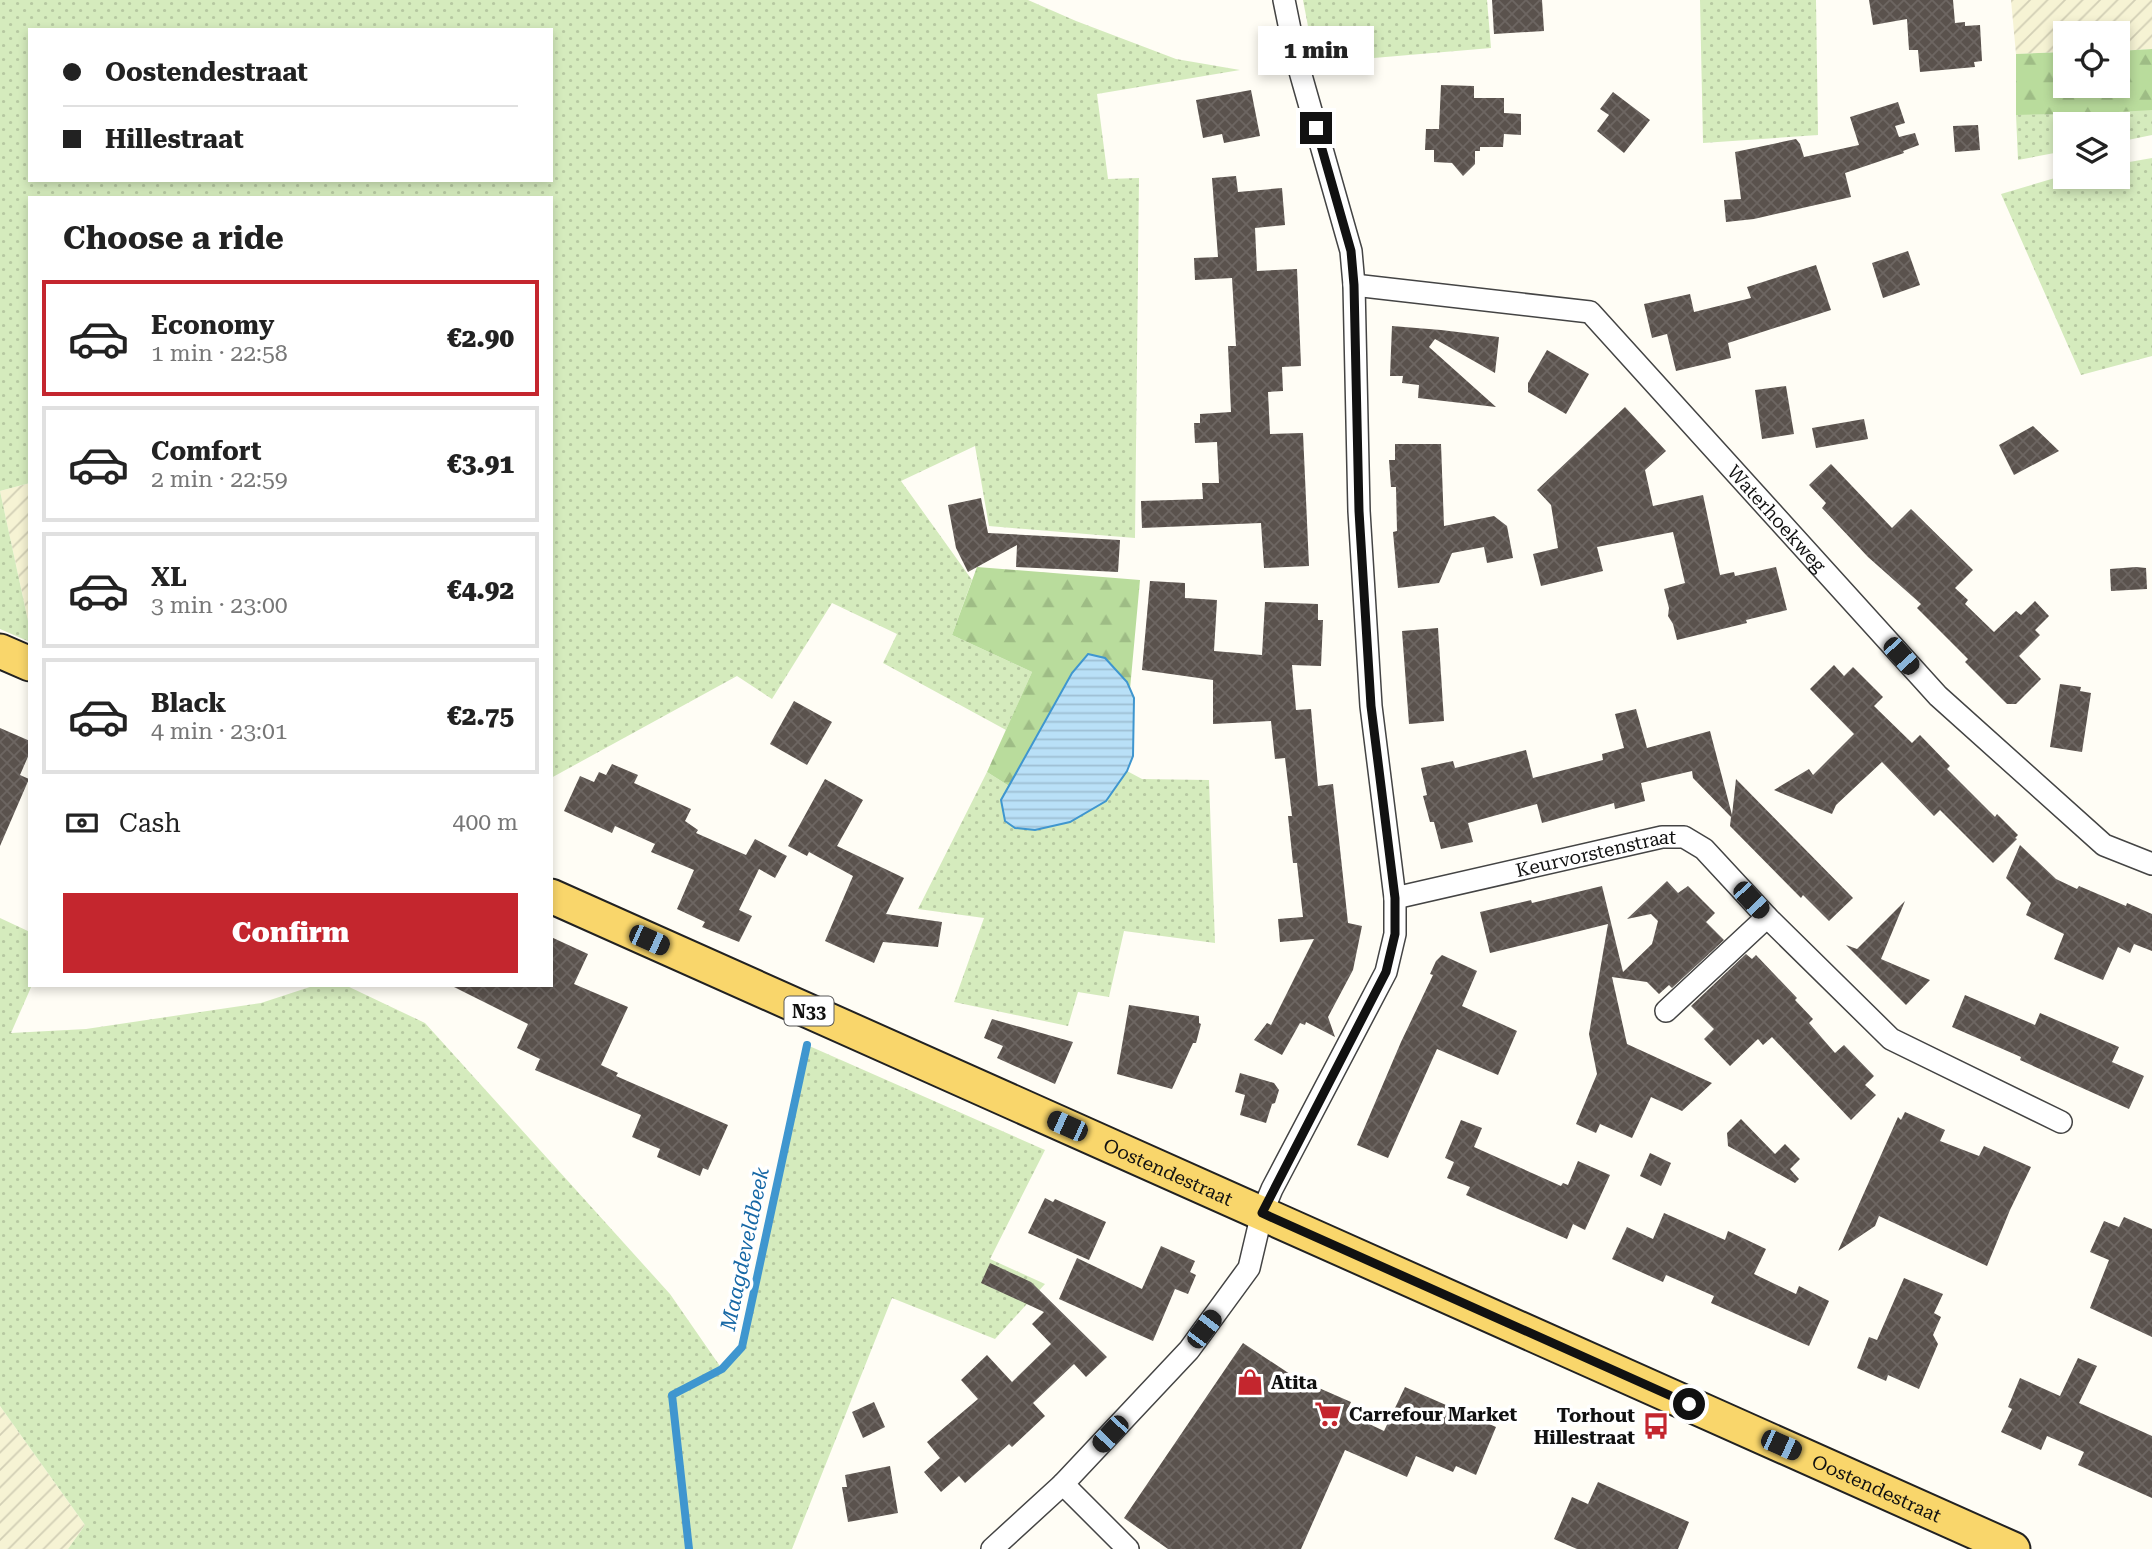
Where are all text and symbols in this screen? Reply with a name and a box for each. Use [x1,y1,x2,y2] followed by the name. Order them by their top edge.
[2053,21,2130,189] map controls
[2053,21,2130,98] button: locate
[1258,26,1374,76] callout: 1 min
[1284,37,1348,64] text: 1 min
[105,57,308,87] text: Oostendestraat
[1300,112,1332,144] route end
[2053,112,2130,189] button: layers
[105,124,244,154] text: Hillestraat
[63,219,284,257] text: Choose a ride
[67,307,130,370] icon: car
[151,310,274,340] text: Economy
[447,323,514,353] text: €2.90
[151,340,288,367] text: 1 min · 22:58
[67,433,130,496] icon: car
[151,436,261,466] text: Comfort
[447,449,514,479] text: €3.91
[1723,460,1831,577] street label: Waterhoekweg
[151,466,288,493] text: 2 min · 22:59
[67,559,130,622] icon: car
[151,562,187,592] text: XL
[447,575,514,605] text: €4.92
[151,592,288,619] text: 3 min · 23:00
[1880,633,1923,679] car
[67,685,130,748] icon: car
[151,688,226,718] text: Black
[447,701,514,731] text: €2.75
[151,718,288,745] text: 4 min · 23:01
[63,804,101,842] icon: cash
[119,808,181,838] text: Cash
[453,809,518,836] text: 400 m
[1513,826,1676,882] street label: Keurvorstenstraat
[1729,877,1774,923] car
[63,893,518,973] button: Confirm
[626,922,673,958] car
[784,996,834,1026] road number: N33
[1044,1108,1091,1144] car
[1100,1133,1236,1211] street label: Oostendestraat
[716,1165,774,1334] water label: Maagdeveldbeek
[1183,1306,1226,1352] car
[1235,1367,1265,1397] shop icon: Atita
[1271,1371,1317,1394] place label: Atita
[1673,1388,1705,1420] route start
[1313,1399,1343,1429] supermarket icon: Carrefour Market
[1349,1403,1517,1426] place label: Carrefour Market
[1534,1404,1635,1449] place label: Torhout Hillestraat
[1088,1411,1133,1457] car
[1641,1411,1671,1441] bus stop icon: Torhout Hillestraat
[1758,1427,1805,1463] car
[1809,1449,1945,1527] street label: Oostendestraat

